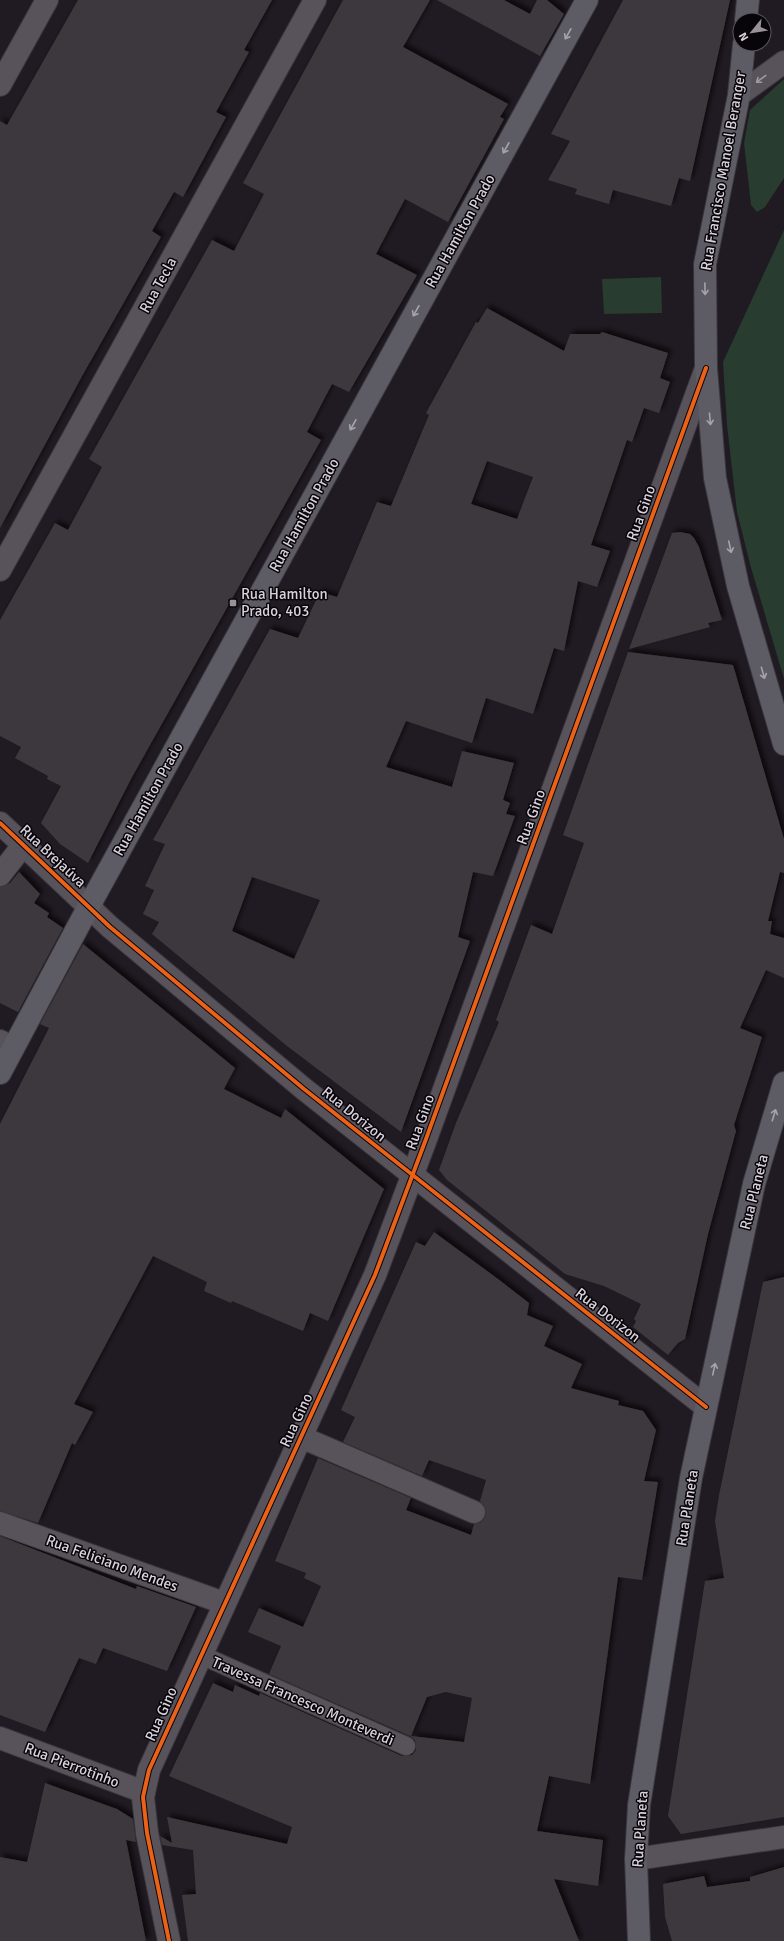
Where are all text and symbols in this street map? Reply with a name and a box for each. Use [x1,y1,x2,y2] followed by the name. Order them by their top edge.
[732,12,772,52] north arrow
[564,28,572,40] one-way arrow
[736,30,751,43] text: N
[697,69,749,272] street label: Rua Francisco Manoel Beranger
[756,74,767,83] one-way arrow
[501,142,509,154] one-way arrow
[421,171,499,291] street label: Rua Hamilton Prado
[135,254,181,316] street label: Rua Tecla
[701,282,709,295] one-way arrow
[412,305,419,317] one-way arrow
[707,412,714,425] one-way arrow
[349,419,357,431] one-way arrow
[265,455,343,575] street label: Rua Hamilton Prado
[623,483,659,543] street label: Rua Gino
[727,540,735,553] one-way arrow
[241,585,328,620] place label: Rua Hamilton Prado, 403
[228,598,238,608] marker: Rua Hamilton Prado, 403
[760,666,768,679] one-way arrow
[109,739,187,859] street label: Rua Hamilton Prado
[513,787,549,847] street label: Rua Gino
[16,821,90,891] street label: Rua Brejaúva
[318,1083,390,1145] street label: Rua Dorizon
[402,1092,438,1152] street label: Rua Gino
[771,1109,778,1122] one-way arrow
[736,1153,772,1231] street label: Rua Planeta
[572,1284,644,1346] street label: Rua Dorizon
[710,1363,718,1376] one-way arrow
[276,1390,316,1450] street label: Rua Gino
[672,1469,702,1547] street label: Rua Planeta
[44,1531,181,1595] street label: Rua Feliciano Mendes
[209,1653,397,1749] street label: Travessa Francesco Monteverdi
[141,1684,181,1744] street label: Rua Gino
[22,1739,122,1791] street label: Rua Pierrotinho
[628,1790,652,1868] street label: Rua Planeta

